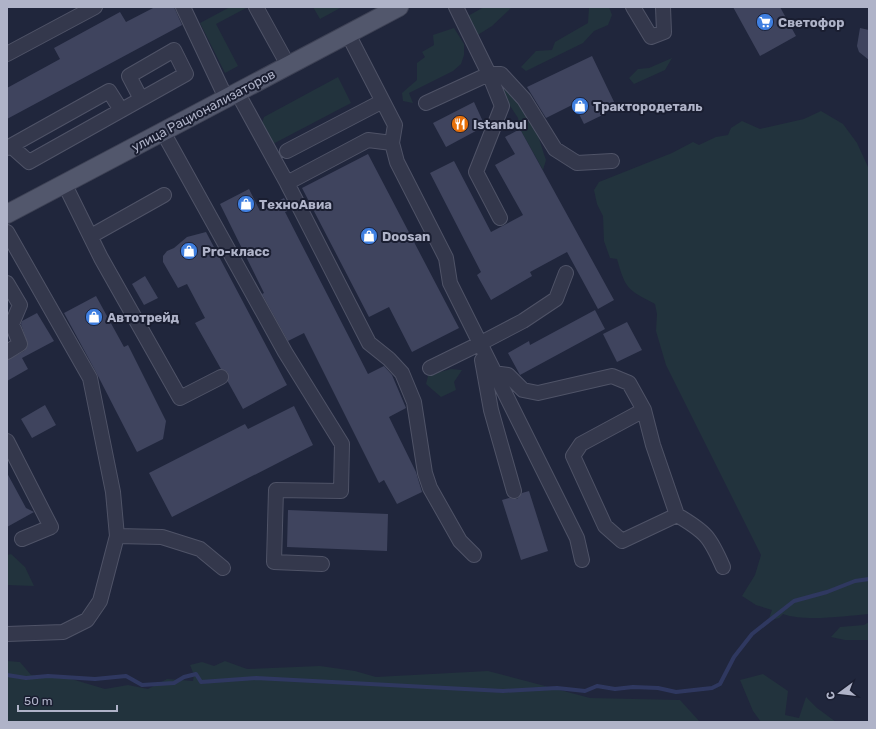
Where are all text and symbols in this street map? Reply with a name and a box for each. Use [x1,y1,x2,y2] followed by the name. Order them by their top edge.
[755,12,775,32] supermarket icon: Светофор
[778,15,844,30] place label: Светофор
[129,66,278,155] street label: улица Рационализаторов
[570,96,590,116] shop icon: Трактородеталь
[593,99,703,114] place label: Трактородеталь
[450,114,470,134] restaurant icon: Istanbul
[473,117,527,132] place label: Istanbul
[236,194,256,214] shop icon: ТехноАвиа
[259,197,332,212] place label: ТехноАвиа
[359,226,379,246] shop icon: Doosan
[382,229,430,244] place label: Doosan
[179,241,199,261] shop icon: Pro-класс
[202,244,270,259] place label: Pro-класс
[84,307,104,327] shop icon: Автотрейд
[107,310,180,325] place label: Автотрейд
[820,673,860,713] north arrow
[18,687,117,713] scale bar
[823,690,838,701] text: С
[24,694,52,708] text: 50 m

